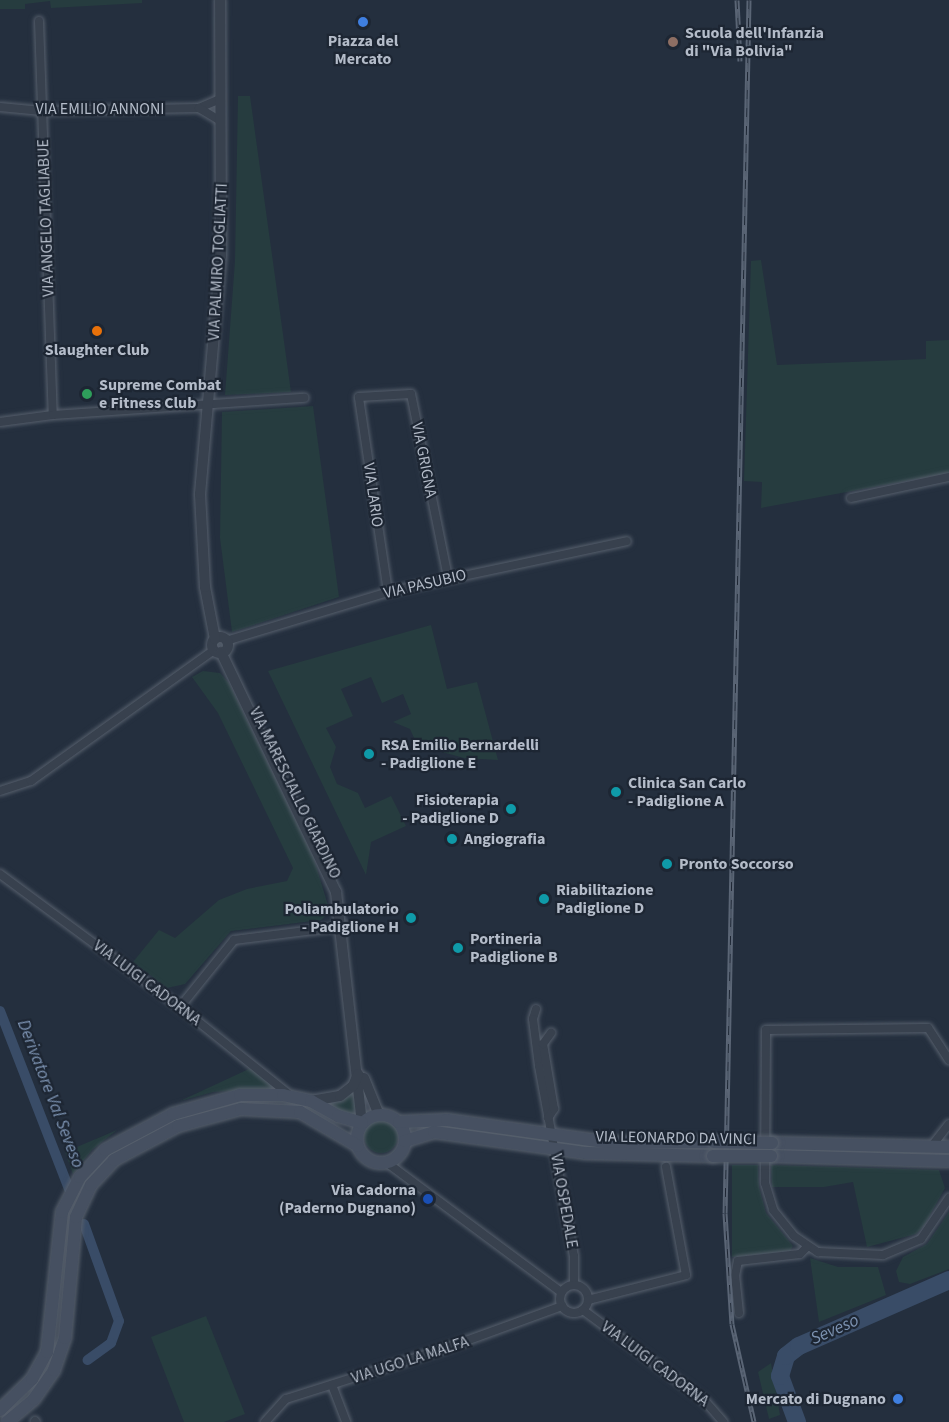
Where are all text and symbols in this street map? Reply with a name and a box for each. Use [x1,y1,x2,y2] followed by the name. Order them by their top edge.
[356,15,370,29] marker: Piazza del Mercato
[685,23,824,61] place label: Scuola dell'Infanzia di "Via Bolivia"
[328,31,398,69] place label: Piazza del Mercato
[666,35,680,49] marker: Scuola dell'Infanzia di "Via Bolivia"
[36,99,164,119] street label: VIA EMILIO ANNONI
[34,139,58,297] street label: VIA ANGELO TAGLIABUE
[204,183,232,341] street label: VIA PALMIRO TOGLIATTI
[90,324,104,338] marker: Slaughter Club
[45,340,149,360] place label: Slaughter Club
[99,375,221,413] place label: Supreme Combat e Fitness Club
[80,387,94,401] marker: Supreme Combat e Fitness Club
[407,421,441,499] street label: VIA GRIGNA
[359,462,387,528] street label: VIA LARIO
[382,565,468,603] street label: VIA PASUBIO
[245,704,345,882] street label: VIA MARESCIALLO GIARDINO
[381,735,539,773] place label: RSA Emilio Bernardelli - Padiglione E
[362,747,376,761] marker: RSA Emilio Bernardelli - Padiglione E
[628,773,746,811] place label: Clinica San Carlo - Padiglione A
[609,785,623,799] marker: Clinica San Carlo - Padiglione A
[402,790,499,828] place label: Fisioterapia - Padiglione D
[504,802,518,816] marker: Fisioterapia - Padiglione D
[464,829,545,849] place label: Angiografia
[445,832,459,846] marker: Angiografia
[679,854,794,874] place label: Pronto Soccorso
[660,857,674,871] marker: Pronto Soccorso
[556,880,654,918] place label: Riabilitazione Padiglione D
[537,892,551,906] marker: Riabilitazione Padiglione D
[284,899,399,937] place label: Poliambulatorio - Padiglione H
[404,911,418,925] marker: Poliambulatorio - Padiglione H
[470,929,558,967] place label: Portineria Padiglione B
[89,936,205,1030] street label: VIA LUIGI CADORNA
[451,941,465,955] marker: Portineria Padiglione B
[12,1017,88,1171] water label: Derivatore Val Seveso
[596,1127,756,1149] street label: VIA LEONARDO DA VINCI
[546,1152,582,1250] street label: VIA OSPEDALE
[279,1180,416,1218] place label: Via Cadorna (Paderno Dugnano)
[421,1192,435,1206] marker: Via Cadorna (Paderno Dugnano)
[807,1310,863,1350] water label: Seveso
[597,1317,713,1411] street label: VIA LUIGI CADORNA
[349,1332,471,1388] street label: VIA UGO LA MALFA
[746,1389,886,1409] place label: Mercato di Dugnano
[891,1392,905,1406] marker: Mercato di Dugnano

